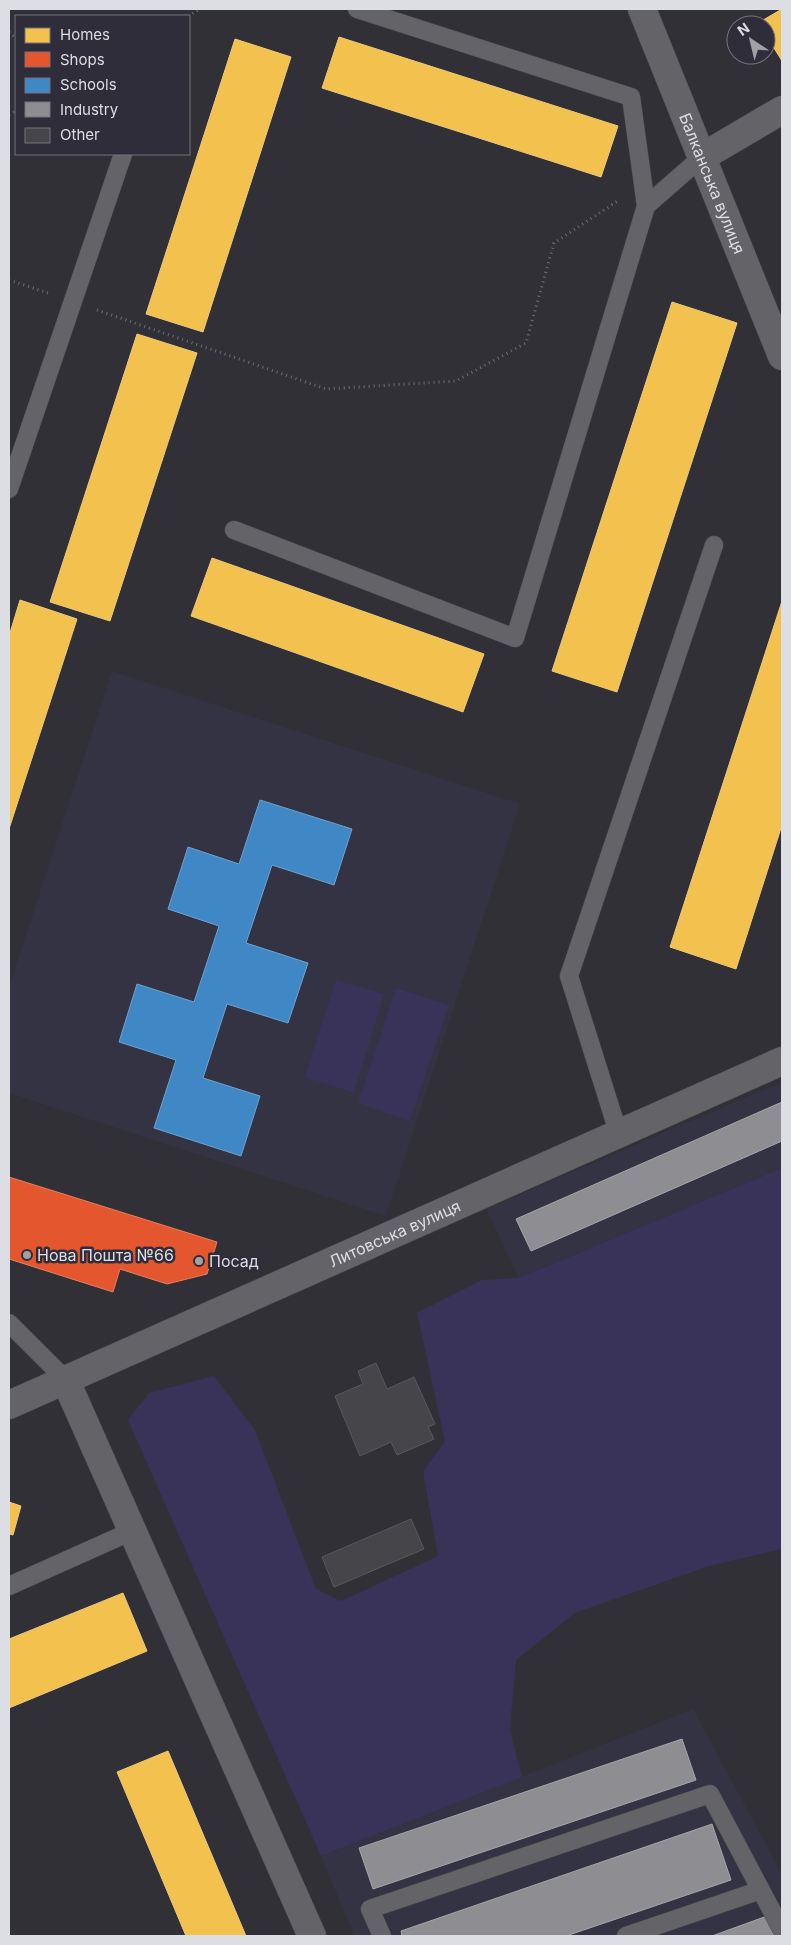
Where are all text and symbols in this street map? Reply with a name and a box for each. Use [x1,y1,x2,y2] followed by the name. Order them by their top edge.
[15,15,190,155] legend
[726,15,776,65] north arrow
[734,19,753,39] text: N
[60,25,110,44] text: Homes
[60,50,105,69] text: Shops
[60,75,117,94] text: Schools
[60,100,119,119] text: Industry
[675,110,750,257] street label: Балканська вулиця
[60,125,100,144] text: Other
[326,1195,463,1271] street label: Литовська вулиця
[37,1245,174,1265] place label: Нова Пошта №66
[21,1249,33,1261] marker: Нова Пошта №66
[209,1251,259,1271] place label: Посад
[193,1255,205,1267] marker: Посад

